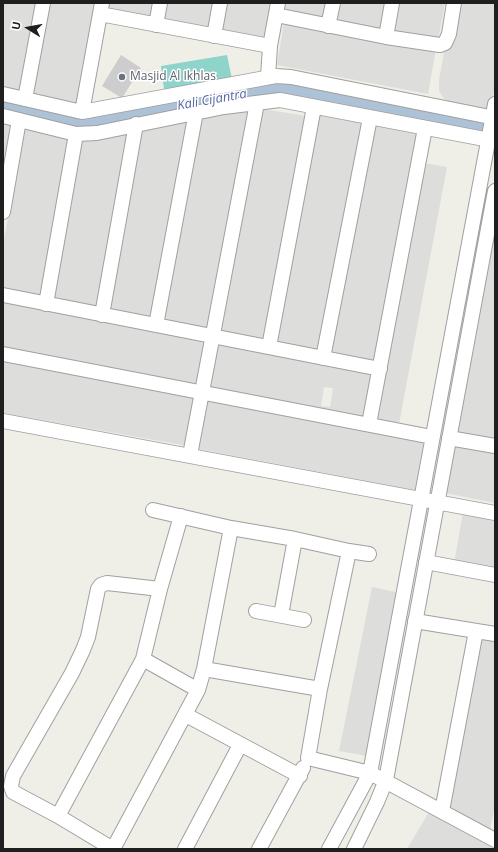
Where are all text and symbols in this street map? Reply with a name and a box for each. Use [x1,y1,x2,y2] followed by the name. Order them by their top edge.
[8,8,48,48] north arrow
[8,20,24,31] text: U
[130,70,216,84] place label: Masjid Al Ikhlas
[117,72,127,82] marker: Masjid Al Ikhlas
[176,86,248,114] water label: Kali Cijantra

